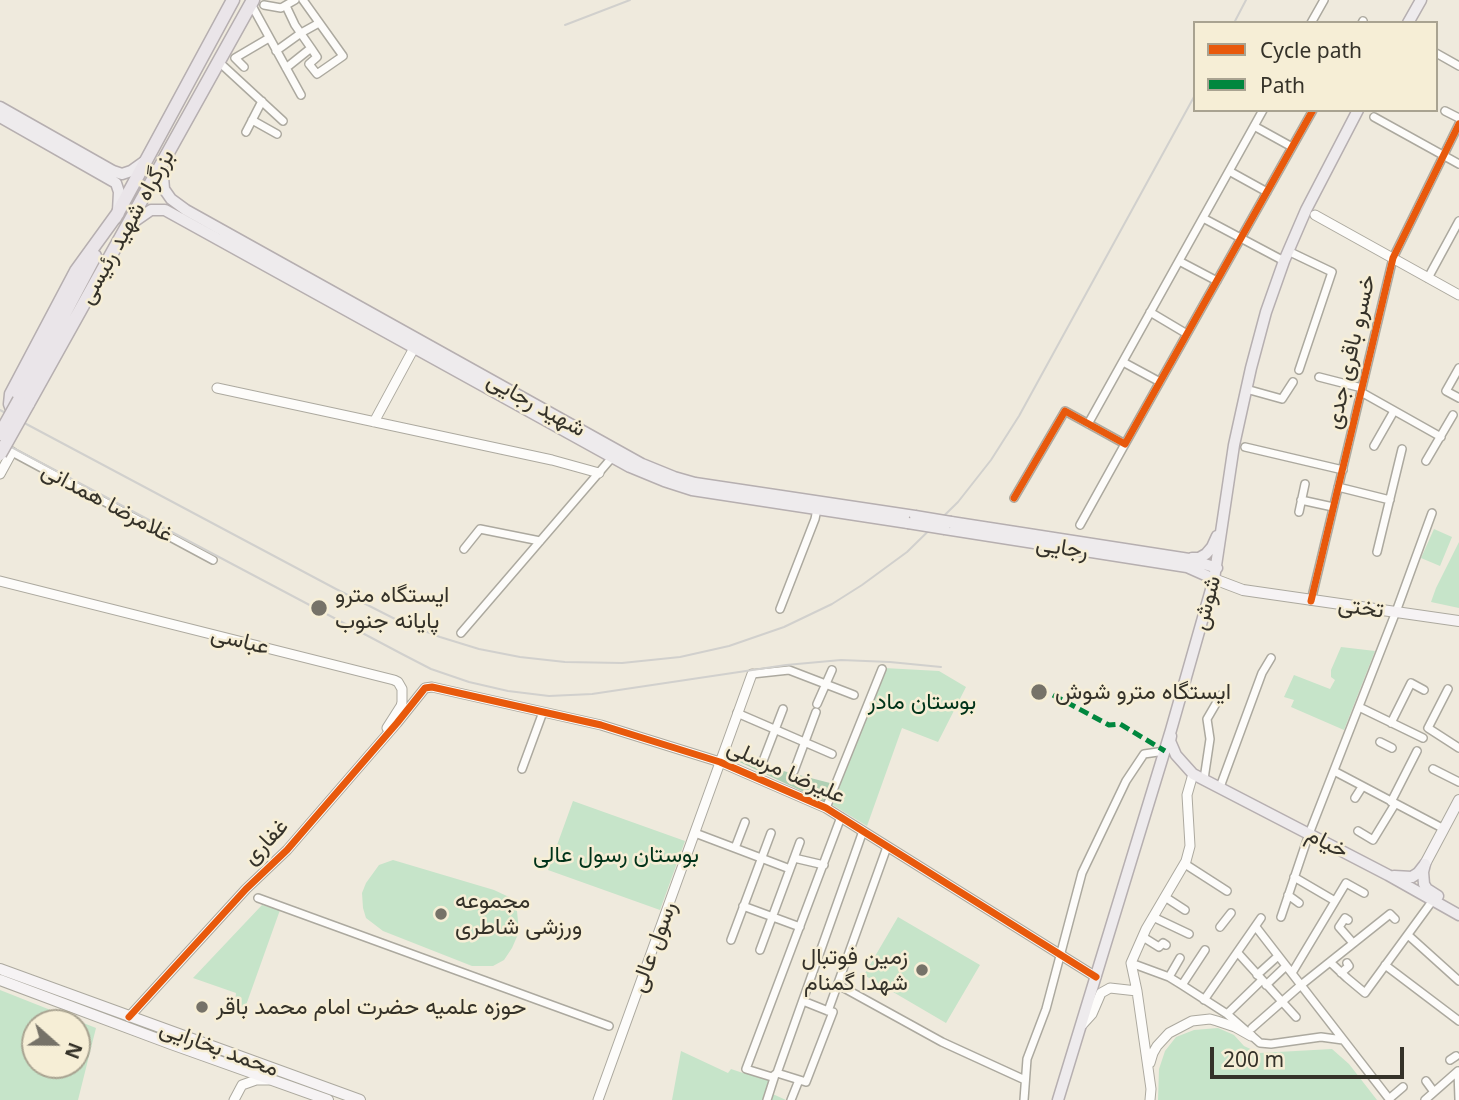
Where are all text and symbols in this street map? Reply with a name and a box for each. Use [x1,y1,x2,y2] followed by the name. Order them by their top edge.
[1193,21,1438,112] legend
[1260,36,1362,64] text: Cycle path
[1260,71,1305,99] text: Path
[73,145,181,309] street label: بزرگراه شهید رئیسی
[1320,272,1382,432] street label: خسرو باقری جدی
[482,367,590,443] street label: شهید رجایی
[37,457,177,549] street label: غلامرضا همدانی
[1034,530,1090,566] street label: رجایی
[1186,573,1228,633] street label: شوش
[335,581,449,635] place label: ایستگاه مترو پایانه جنوب
[1336,591,1386,625] street label: تختی
[309,598,329,618] marker: ایستگاه مترو پایانه جنوب
[208,620,272,662] street label: عباسی
[1055,678,1231,706] place label: ایستگاه مترو شوش
[1029,682,1049,702] marker: ایستگاه مترو شوش
[868,688,976,716] park label: بوستان مادر
[723,734,849,810] street label: علیرضا مرسلی
[237,813,295,871] street label: غفاری
[1301,821,1353,865] street label: خیام
[533,841,699,869] park label: بوستان رسول عالی
[455,887,582,941] place label: مجموعه ورزشی شاطری
[625,898,683,996] street label: رسول عالی
[433,906,449,922] marker: مجموعه ورزشی شاطری
[801,943,908,997] place label: زمین فوتبال شهدا گمنام
[914,962,930,978] marker: زمین فوتبال شهدا گمنام
[216,993,526,1021] place label: حوزه علمیه حضرت امام محمد باقر
[194,999,210,1015] marker: حوزه علمیه حضرت امام محمد باقر
[21,1009,91,1079] north arrow
[156,1015,282,1083] street label: محمد بخارایی
[1214,1034,1408,1078] scale bar
[59,1039,89,1063] text: N
[1223,1045,1284,1073] text: 200 m

